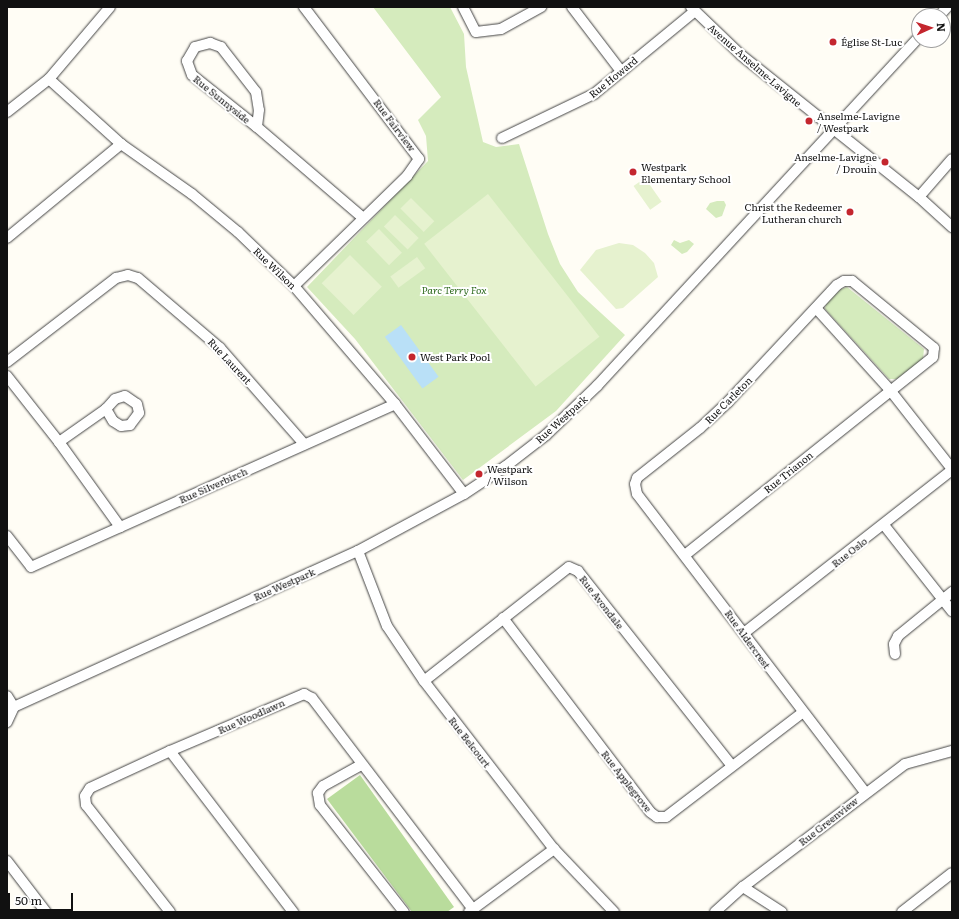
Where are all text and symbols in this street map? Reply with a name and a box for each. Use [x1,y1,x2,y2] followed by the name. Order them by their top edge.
[911,8,951,48] north arrow
[706,21,804,109] street label: Avenue Anselme-Lavigne
[934,22,950,32] text: N
[841,36,902,48] place label: Église St-Luc
[828,37,838,47] marker: Église St-Luc
[586,54,640,100] street label: Rue Howard
[191,72,253,126] street label: Rue Sunnyside
[371,96,419,154] street label: Rue Fairview
[817,109,900,132] place label: Anselme-Lavigne / Westpark
[804,116,814,126] marker: Anselme-Lavigne / Westpark
[794,150,877,174] place label: Anselme-Lavigne / Drouin
[880,157,890,167] marker: Anselme-Lavigne / Drouin
[641,160,731,184] place label: Westpark Elementary School
[628,167,638,177] marker: Westpark Elementary School
[744,200,842,224] place label: Christ the Redeemer Lutheran church
[845,207,855,217] marker: Christ the Redeemer Lutheran church
[251,245,299,291] street label: Rue Wilson
[421,284,487,296] park label: Parc Terry Fox
[206,336,254,386] street label: Rue Laurent
[420,351,490,363] place label: West Park Pool
[407,352,417,362] marker: West Park Pool
[702,374,754,426] street label: Rue Carleton
[533,393,589,445] street label: Rue Westpark
[761,449,815,495] street label: Rue Trianon
[487,462,532,486] place label: Westpark / Wilson
[177,465,249,505] street label: Rue Silverbirch
[474,469,484,479] marker: Westpark / Wilson
[829,534,869,570] street label: Rue Oslo
[252,565,316,603] street label: Rue Westpark
[577,573,627,631] street label: Rue Avondale
[723,607,773,671] street label: Rue Aldercrest
[216,696,286,736] street label: Rue Woodlawn
[446,714,494,770] street label: Rue Belcourt
[599,748,655,814] street label: Rue Applegrove
[796,794,860,848] street label: Rue Greenview
[10,885,75,911] scale bar
[15,891,42,909] text: 50 m

